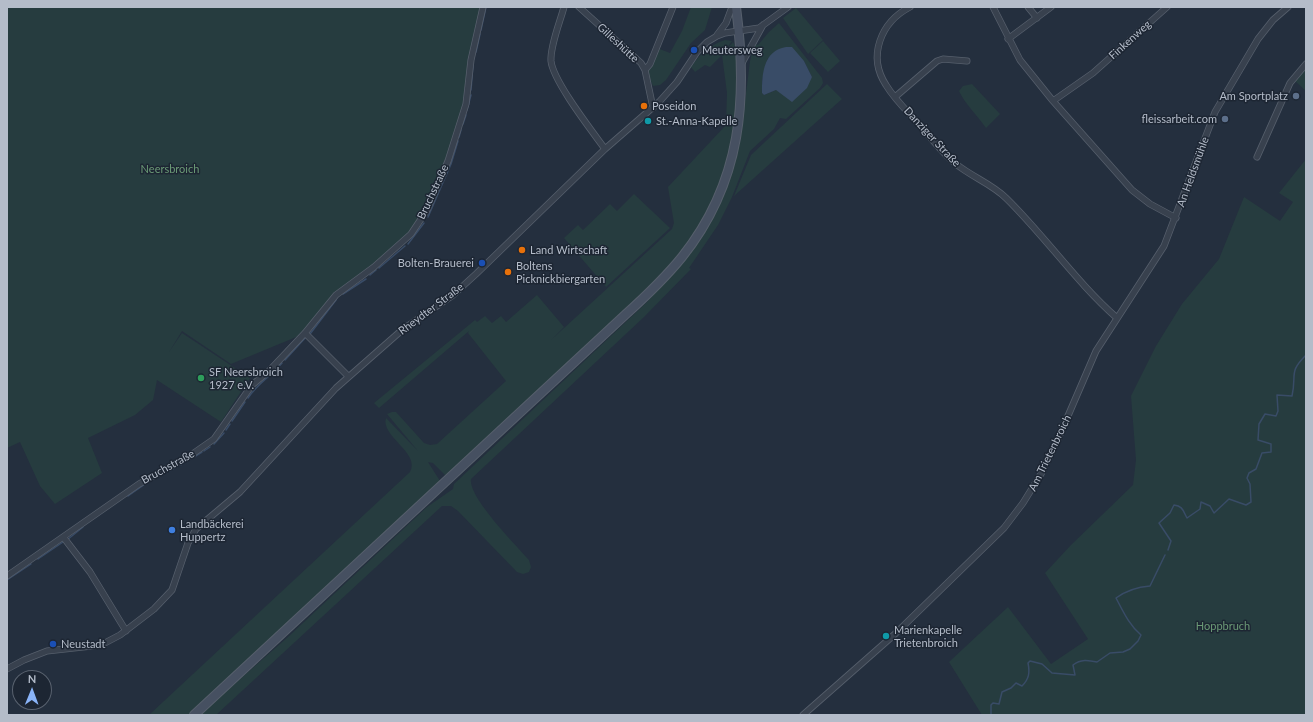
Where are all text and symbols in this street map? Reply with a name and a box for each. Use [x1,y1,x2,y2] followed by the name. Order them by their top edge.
[1106,18,1154,62] street label: Finkenweg
[594,20,642,66] street label: Gilleshütte
[702,43,763,57] place label: Meutersweg
[689,45,699,55] marker: Meutersweg
[1219,89,1288,103] place label: Am Sportplatz
[1291,91,1301,101] marker: Am Sportplatz
[652,99,696,113] place label: Poseidon
[639,101,649,111] marker: Poseidon
[901,104,963,170] street label: Danziger Straße
[1141,112,1217,126] place label: fleissarbeit.com
[656,114,737,128] place label: St.-Anna-Kapelle
[1220,114,1230,124] marker: fleissarbeit.com
[643,116,653,126] marker: St.-Anna-Kapelle
[1174,135,1212,209] street label: An Heldsmühle
[141,162,199,176] park label: Neersbroich
[415,163,451,221] street label: Bruchstraße
[530,243,607,257] place label: Land Wirtschaft
[517,245,527,255] marker: Land Wirtschaft
[398,256,474,270] place label: Bolten-Brauerei
[477,258,487,268] marker: Bolten-Brauerei
[516,259,605,285] place label: Boltens Picknickbiergarten
[503,267,513,277] marker: Boltens Picknickbiergarten
[396,280,466,338] street label: Rheydter Straße
[209,365,283,391] place label: SF Neersbroich 1927 e.V.
[196,373,206,383] marker: SF Neersbroich 1927 e.V.
[1026,413,1074,493] street label: Am Trietenbroich
[139,447,197,487] street label: Bruchstraße
[180,517,244,543] place label: Landbäckerei Huppertz
[167,525,177,535] marker: Landbäckerei Huppertz
[1196,619,1250,633] park label: Hoppbruch
[894,623,962,649] place label: Marienkapelle Trietenbroich
[881,631,891,641] marker: Marienkapelle Trietenbroich
[61,637,105,651] place label: Neustadt
[48,639,58,649] marker: Neustadt
[12,670,52,710] north arrow
[28,672,37,685] text: N

